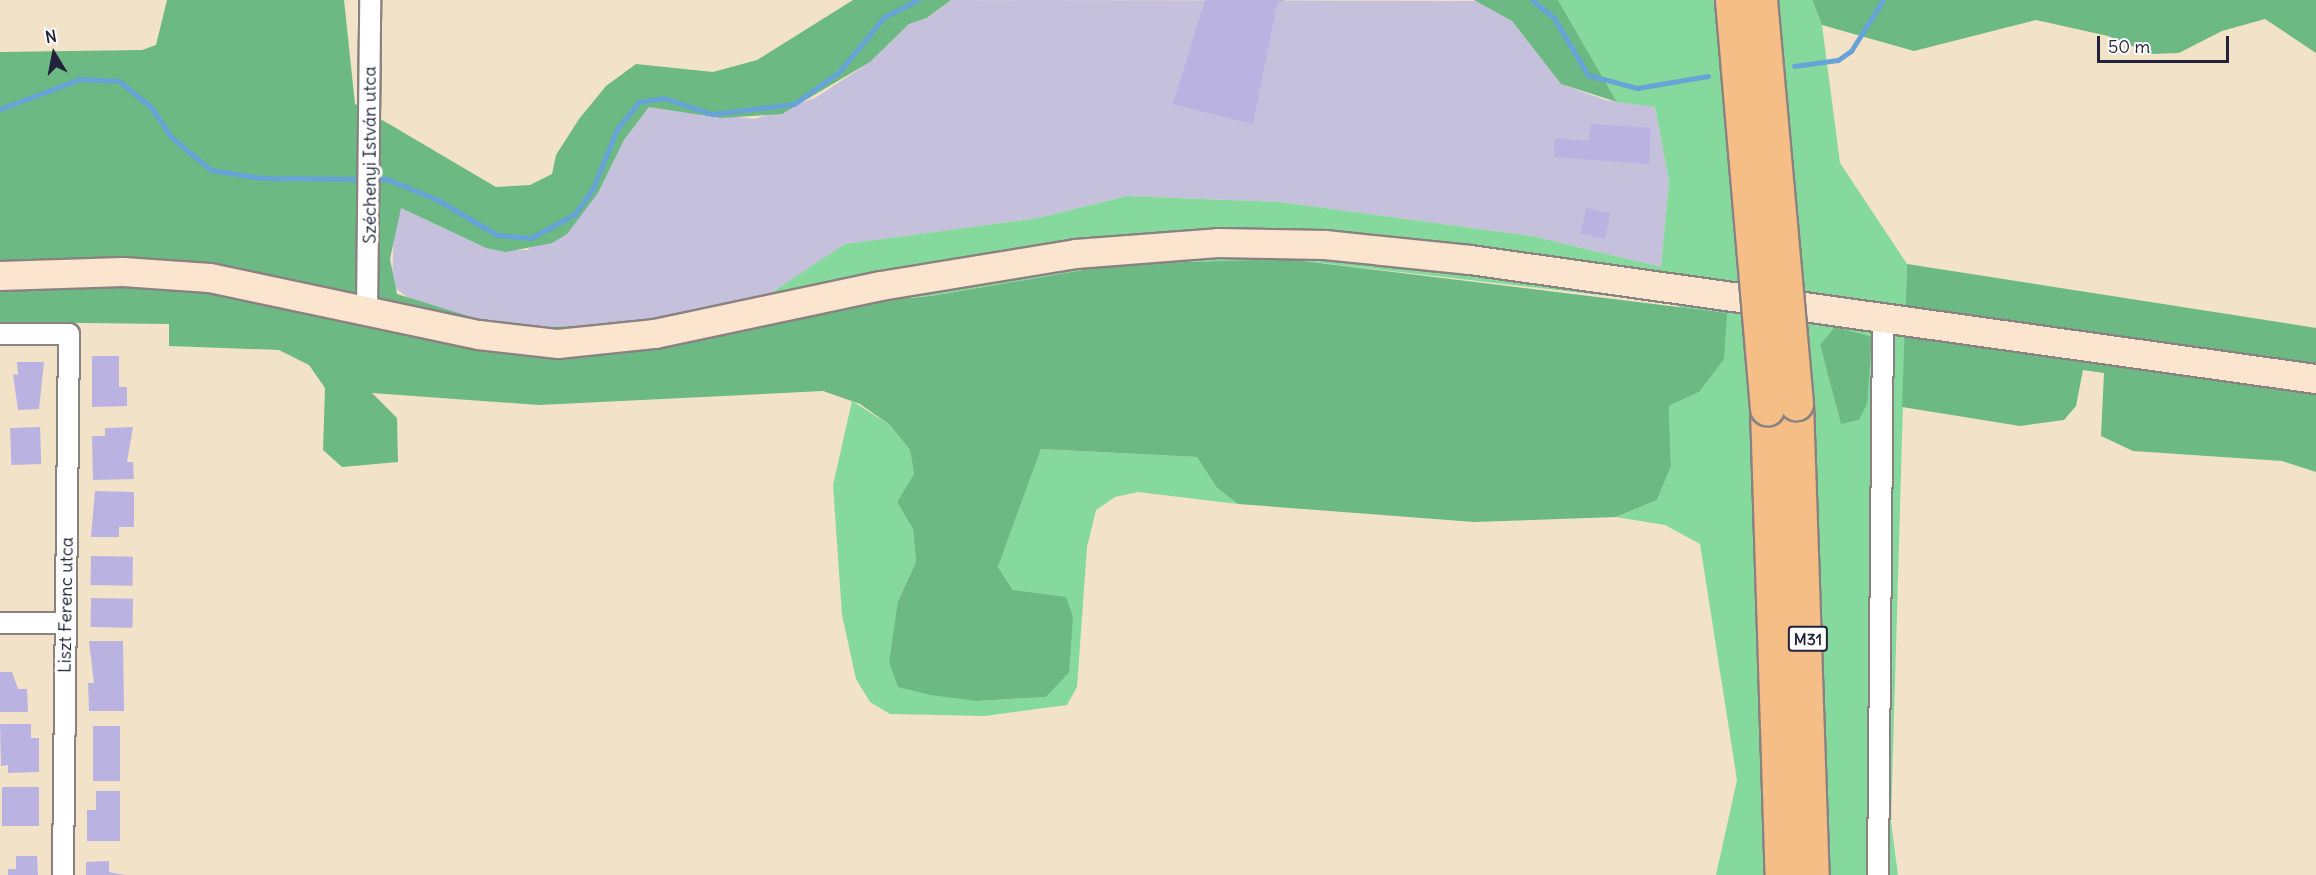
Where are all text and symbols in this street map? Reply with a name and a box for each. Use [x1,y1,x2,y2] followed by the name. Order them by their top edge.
[24,24,84,84] north arrow
[2100,24,2232,62] scale bar
[44,25,58,47] text: N
[2108,35,2150,58] text: 50 m
[359,66,381,244] street label: Széchenyi István utca
[54,537,78,673] street label: Liszt Ferenc utca
[1787,626,1829,652] road number: M31

